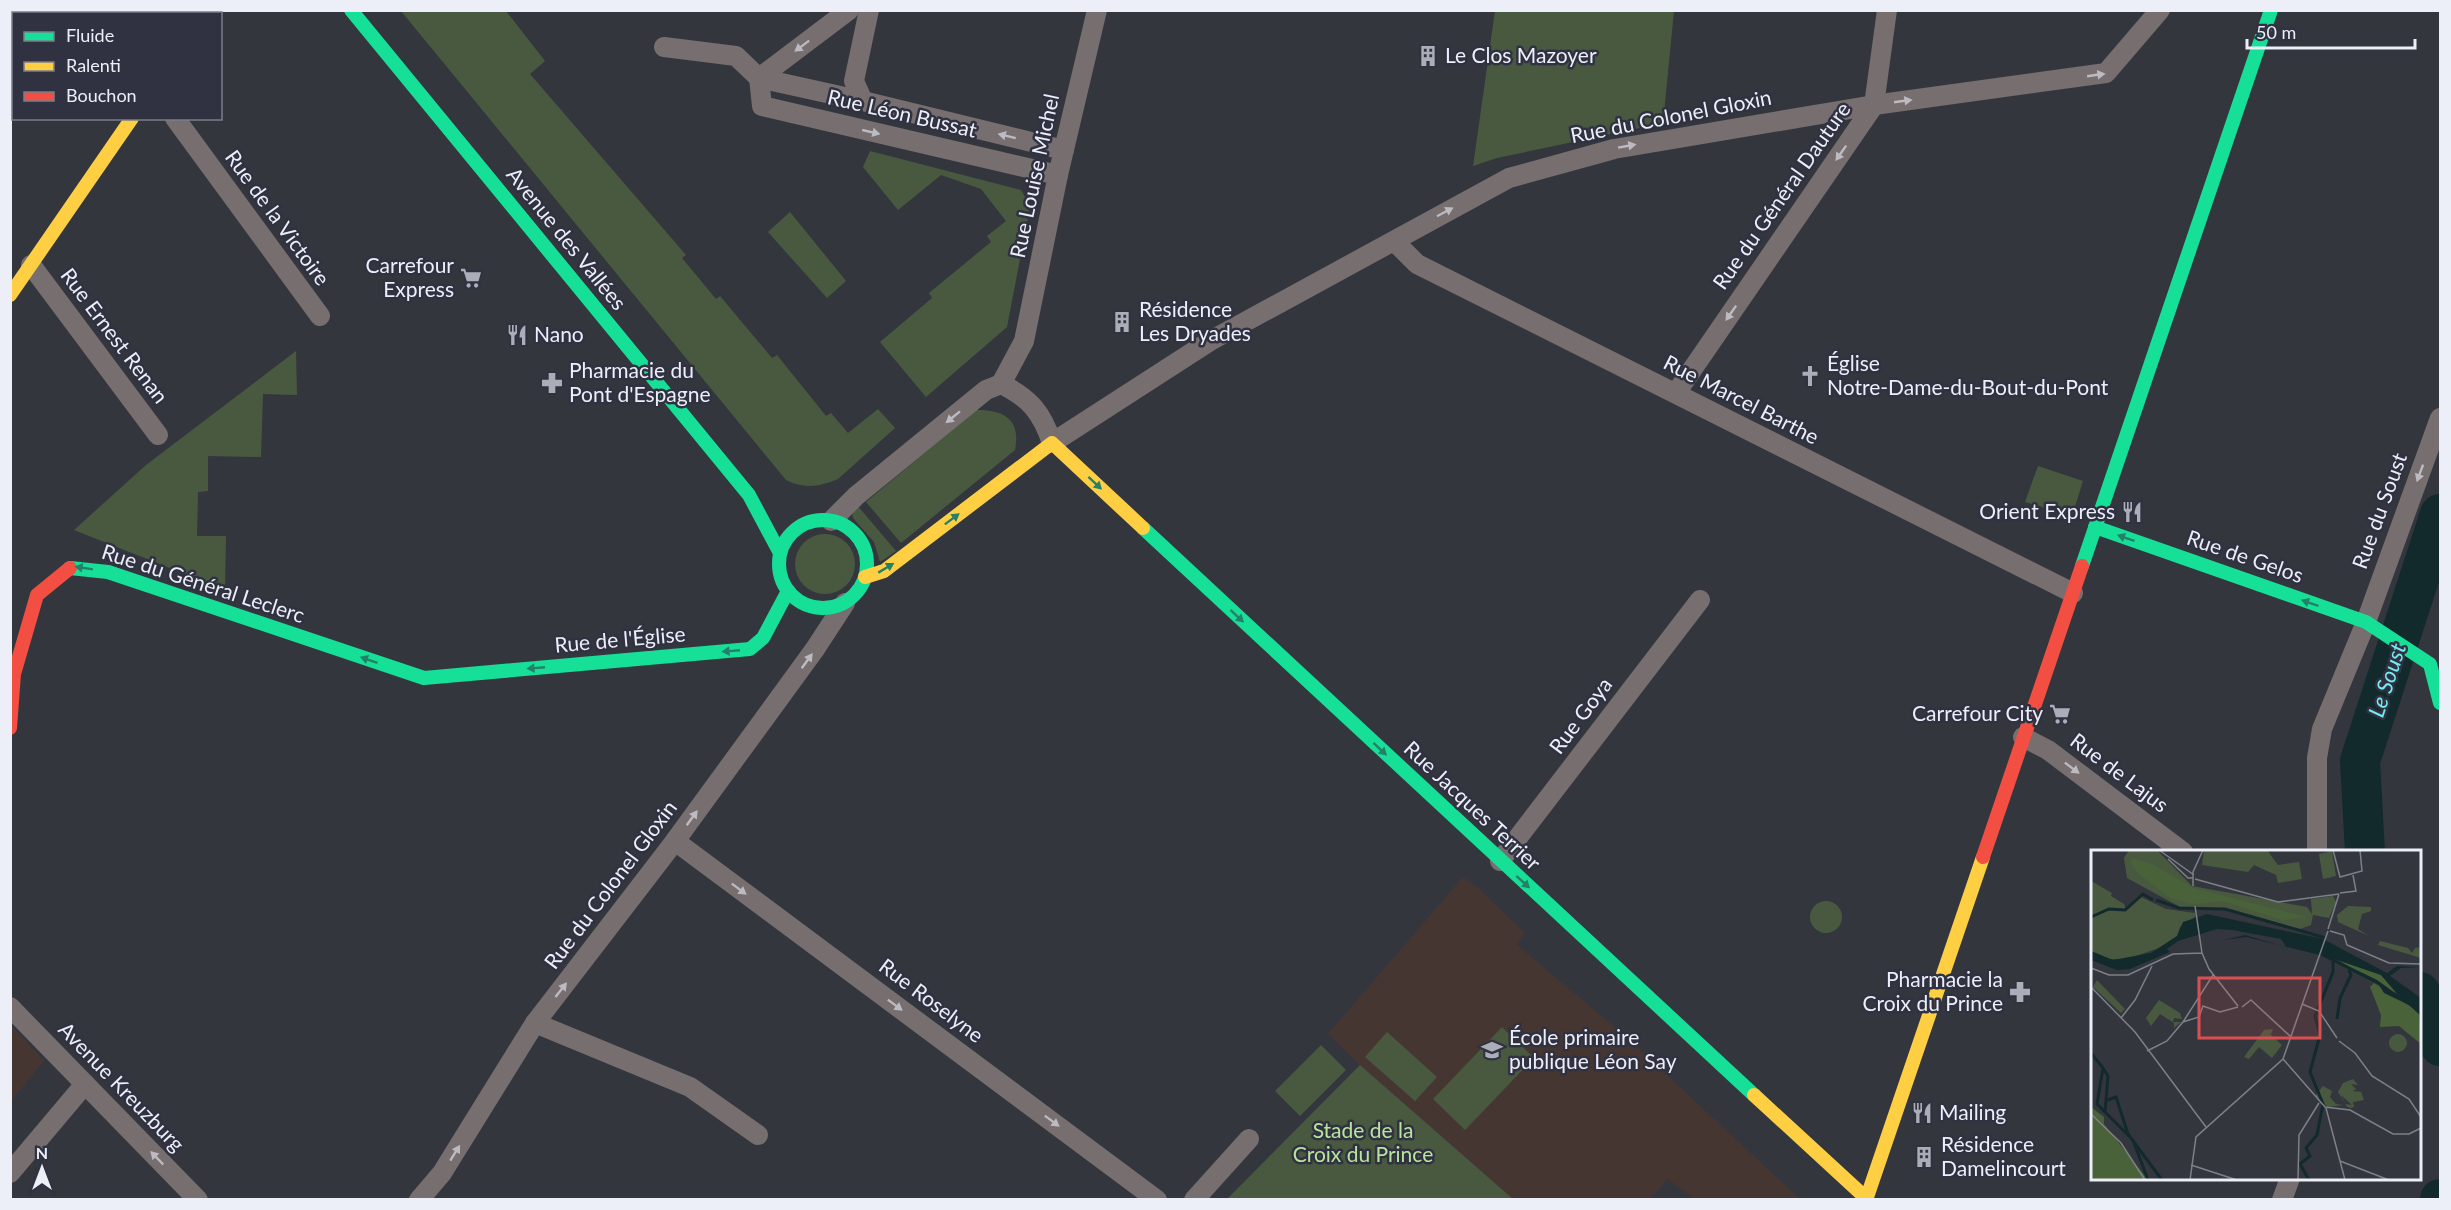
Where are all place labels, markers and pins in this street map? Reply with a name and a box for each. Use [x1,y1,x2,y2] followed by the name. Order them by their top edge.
[1445,42,1597,67] place label: Le Clos Mazoyer
[1416,44,1440,68] building icon: Le Clos Mazoyer
[365,252,454,301] place label: Carrefour Express
[459,266,483,290] supermarket icon: Carrefour Express
[1139,296,1251,345] place label: Résidence Les Dryades
[1110,310,1134,334] building icon: Résidence Les Dryades
[534,321,584,346] place label: Nano
[505,323,529,347] restaurant icon: Nano
[1827,350,2109,399] place label: Église Notre-Dame-du-Bout-du-Pont
[569,357,710,406] place label: Pharmacie du Pont d'Espagne
[1798,364,1822,388] church icon: Église Notre-Dame-du-Bout-du-Pont
[540,371,564,395] pharmacy icon: Pharmacie du Pont d'Espagne
[1979,498,2115,523] place label: Orient Express
[2120,500,2144,524] restaurant icon: Orient Express
[1912,700,2043,725] place label: Carrefour City
[2048,702,2072,726] supermarket icon: Carrefour City
[1862,966,2003,1015] place label: Pharmacie la Croix du Prince
[2008,980,2032,1004] pharmacy icon: Pharmacie la Croix du Prince
[1509,1024,1677,1073] place label: École primaire publique Léon Say
[1480,1038,1504,1062] school or university icon: École primaire publique Léon Say
[1939,1099,2006,1124] place label: Mailing
[1910,1101,1934,1125] restaurant icon: Mailing
[1941,1131,2066,1180] place label: Résidence Damelincourt
[1912,1145,1936,1169] building icon: Résidence Damelincourt

